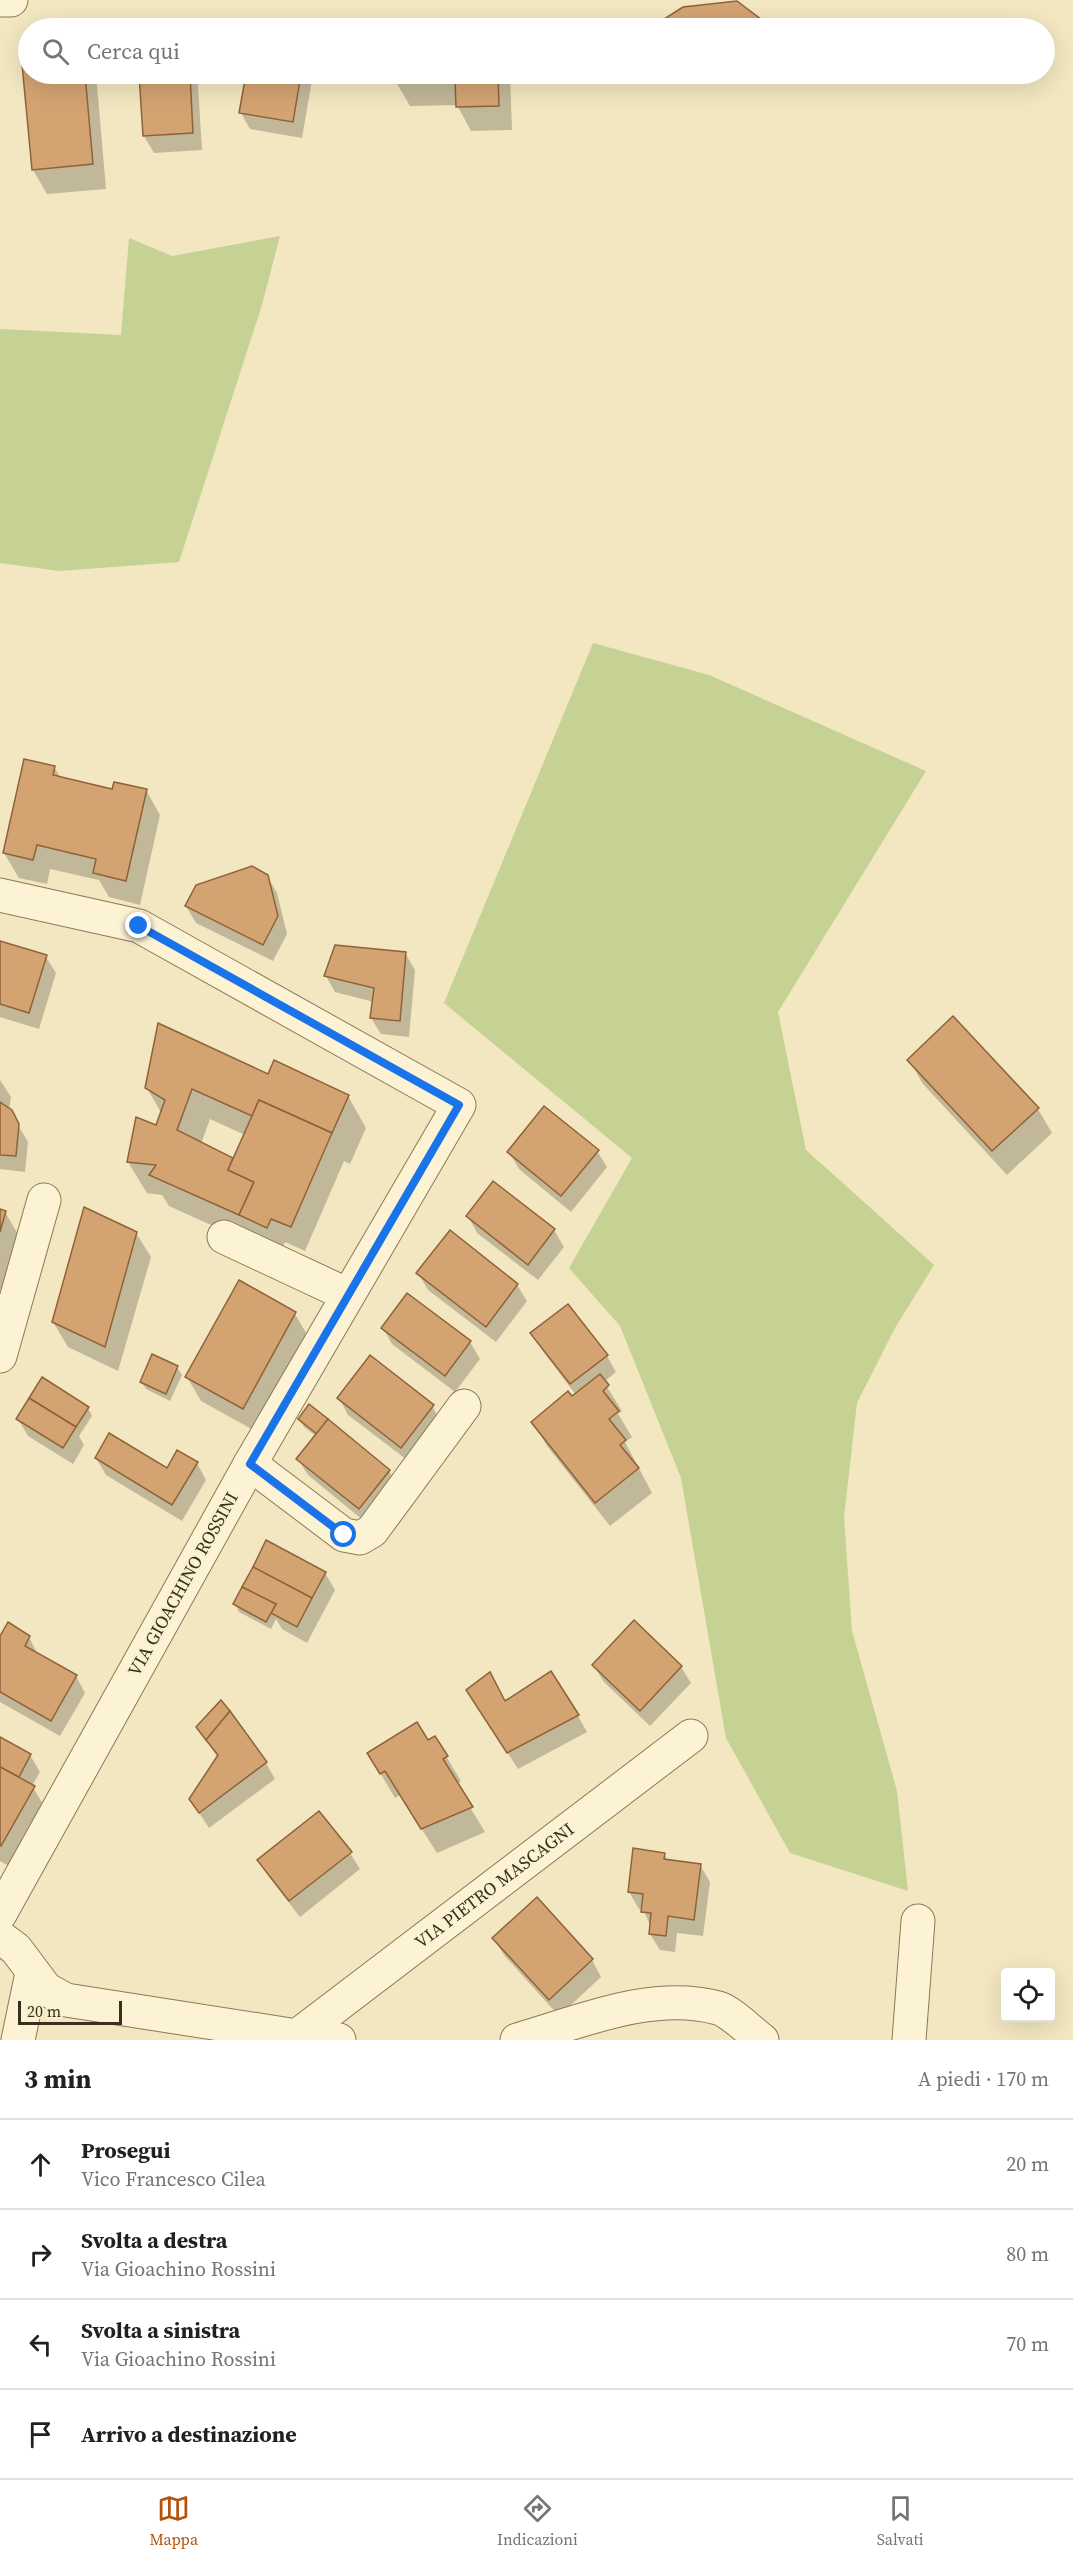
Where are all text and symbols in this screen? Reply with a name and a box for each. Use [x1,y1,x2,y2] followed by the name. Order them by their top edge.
[18,18,1055,84] search box
[39,35,72,68] icon: search
[87,36,180,66] text: Cerca qui
[125,912,151,938] route end
[121,1487,244,1680] street label: VIA GIOACHINO ROSSINI
[330,1521,356,1547] route start
[409,1817,579,1954] street label: VIA PIETRO MASCAGNI
[1001,1968,1055,2022] map controls
[1001,1968,1055,2022] button: locate
[18,1998,122,2026] scale bar
[27,2000,61,2022] text: 20 m
[24,2061,91,2097] text: 3 min
[918,2065,1049,2093] text: A piedi · 170 m
[81,2135,170,2165] text: Prosegui
[24,2148,57,2181] icon: ahead
[1006,2150,1049,2178] text: 20 m
[81,2165,266,2193] text: Vico Francesco Cilea
[81,2225,227,2255] text: Svolta a destra
[24,2238,57,2271] icon: right
[1006,2240,1049,2268] text: 80 m
[81,2255,276,2283] text: Via Gioachino Rossini
[81,2315,240,2345] text: Svolta a sinistra
[24,2328,57,2361] icon: left
[1006,2330,1049,2358] text: 70 m
[81,2345,276,2373] text: Via Gioachino Rossini
[24,2418,57,2451] icon: arrive
[81,2419,297,2449] text: Arrivo a destinazione
[149,2492,198,2550] tab: Mappa
[497,2492,578,2550] tab: Indicazioni
[877,2492,924,2550] tab: Salvati

